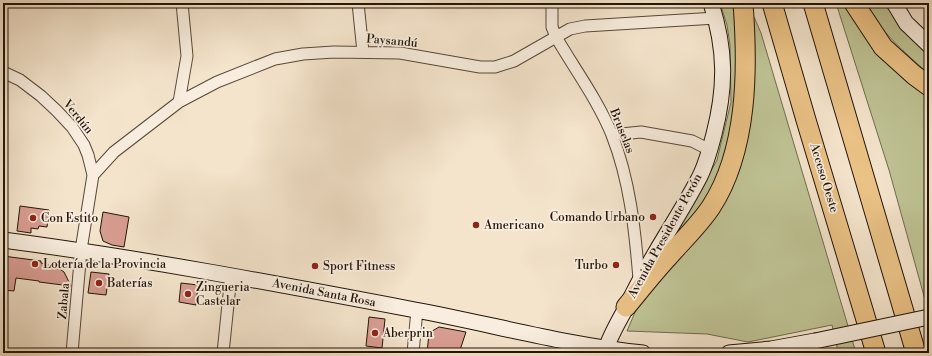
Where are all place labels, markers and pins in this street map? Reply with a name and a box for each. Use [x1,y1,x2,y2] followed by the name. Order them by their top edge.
[550,210,645,225] place label: Comando Urbano
[41,211,98,226] place label: Con Estito
[648,212,658,222] marker: Comando Urbano
[28,213,38,223] marker: Con Estito
[483,218,544,233] place label: Americano
[471,220,481,230] marker: Americano
[43,257,167,272] place label: Lotería de la Provincia
[575,258,608,273] place label: Turbo
[30,259,40,269] marker: Lotería de la Provincia
[323,259,395,274] place label: Sport Fitness
[611,260,621,270] marker: Turbo
[310,261,320,271] marker: Sport Fitness
[106,276,152,291] place label: Baterías
[94,278,104,288] marker: Baterías
[196,280,250,309] place label: Zingueria Castelar
[183,289,193,299] marker: Zingueria Castelar
[382,326,433,341] place label: Aberprin
[370,328,380,338] marker: Aberprin

